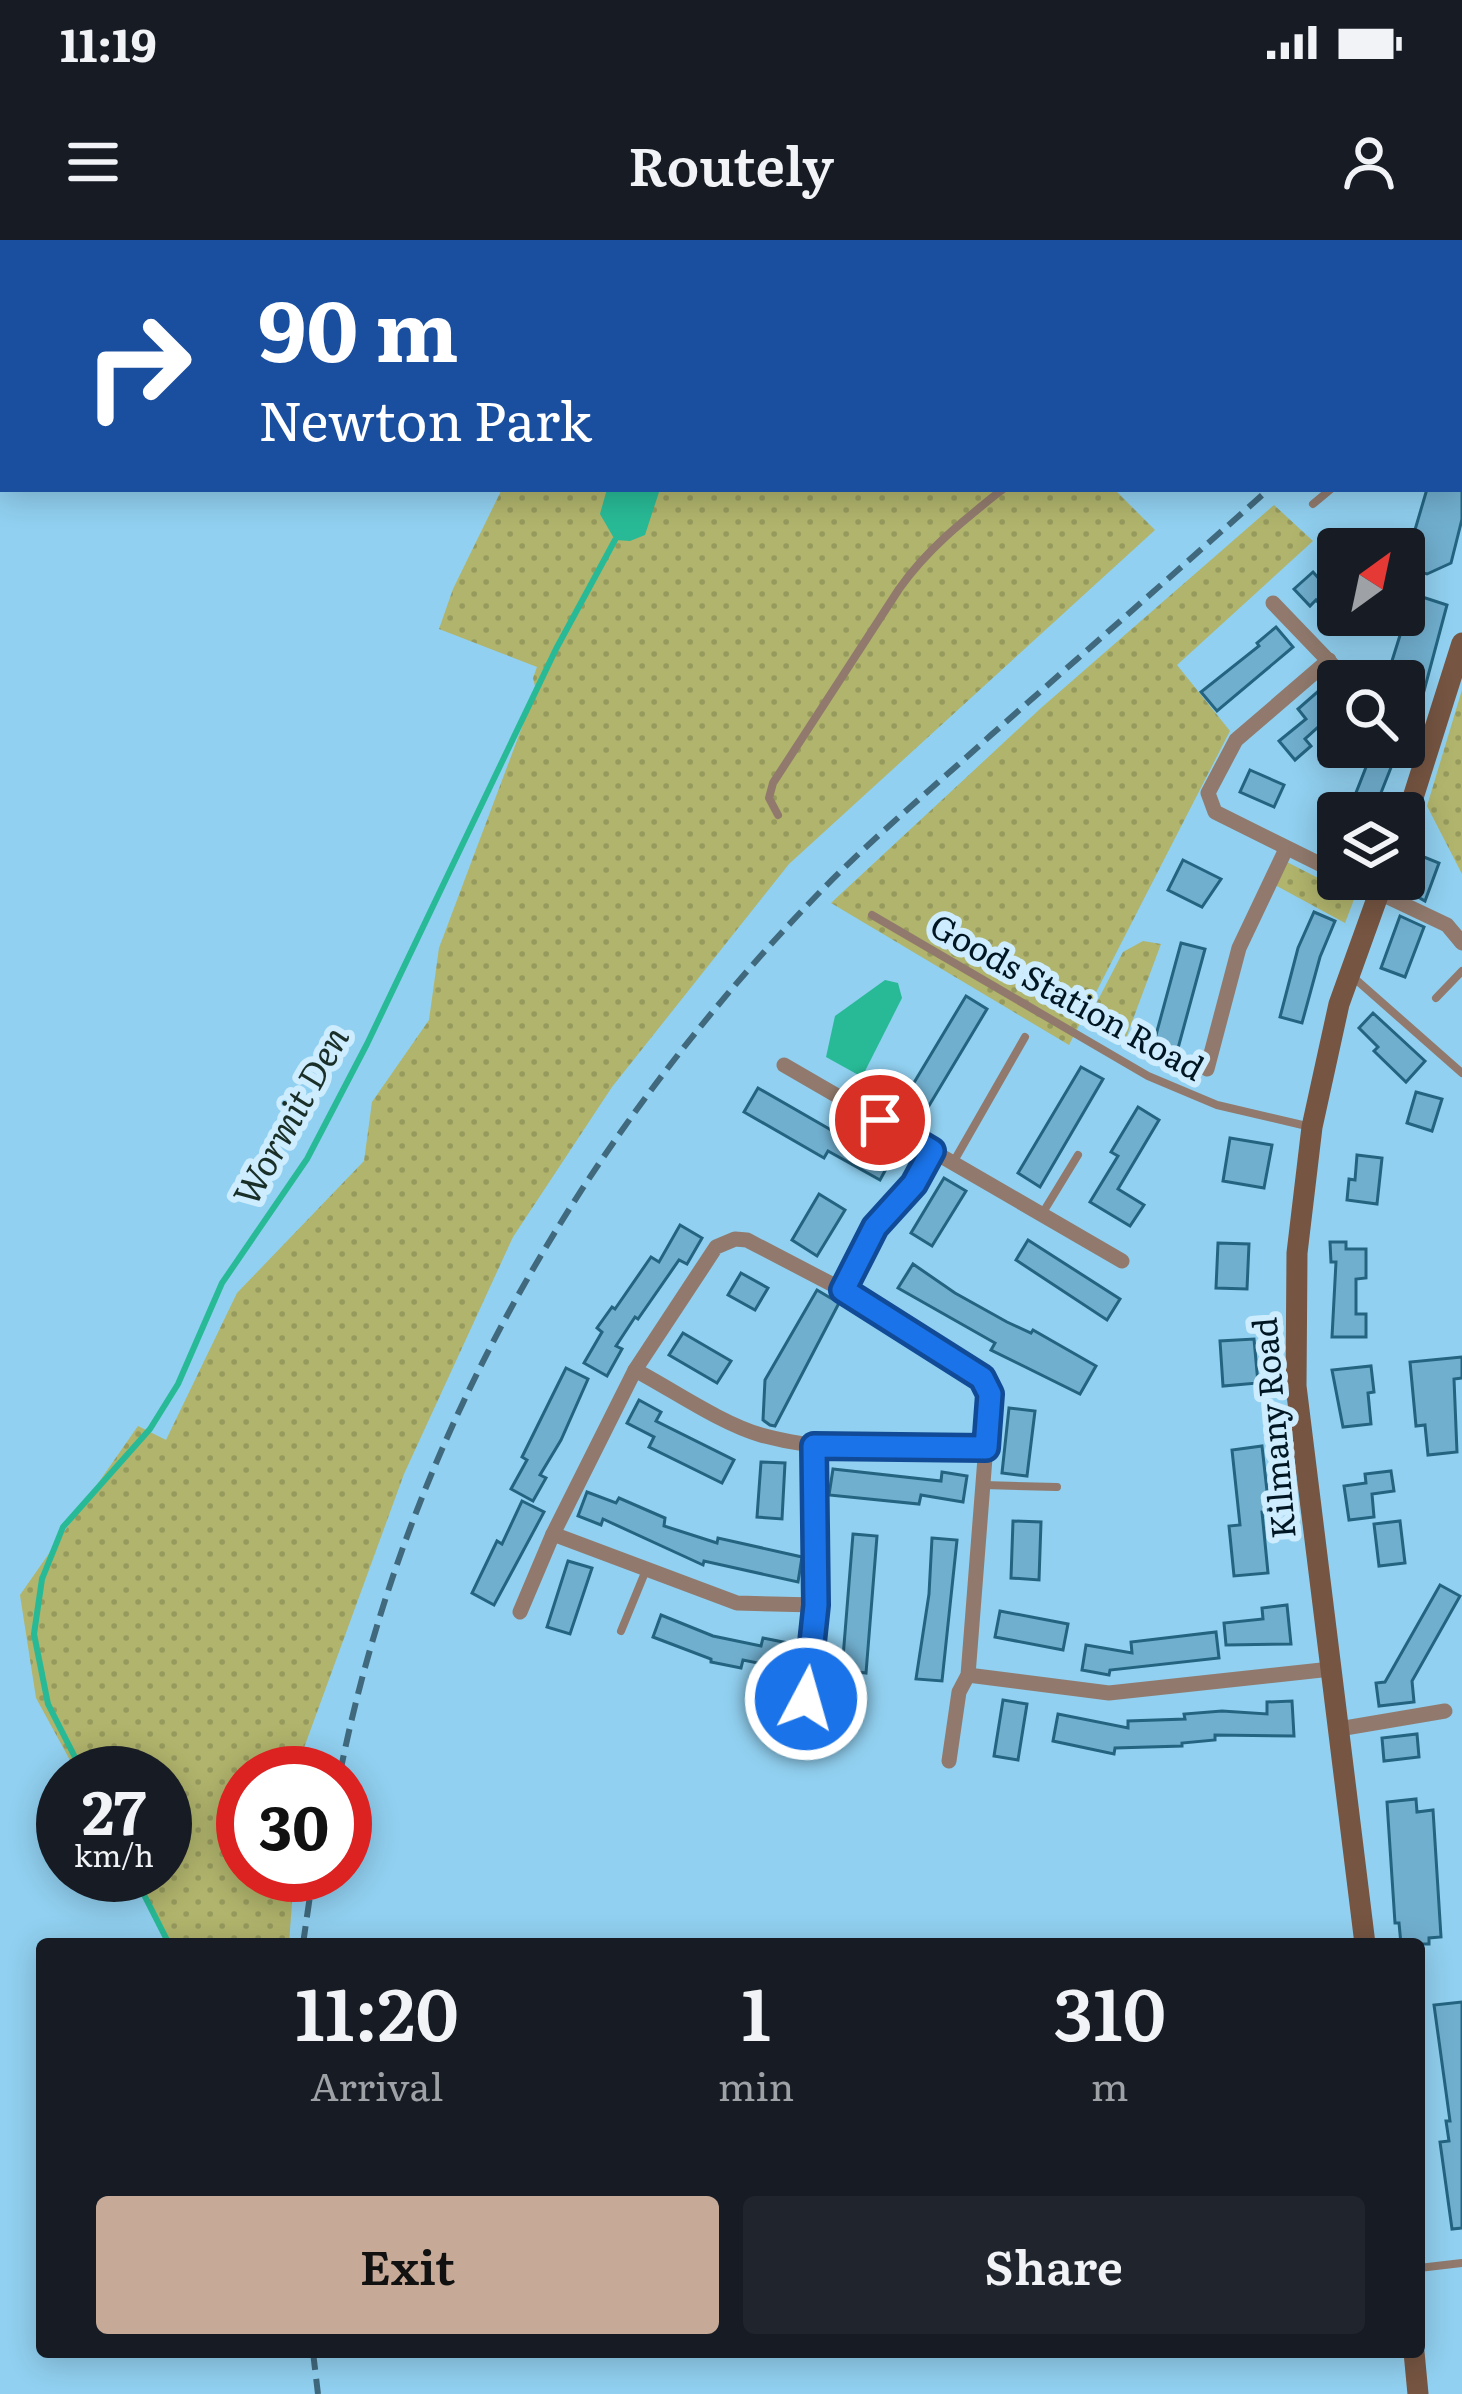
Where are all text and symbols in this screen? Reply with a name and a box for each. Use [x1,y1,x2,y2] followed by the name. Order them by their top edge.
[60,9,157,76] text: 11:19
[628,122,834,203] text: Routely
[60,129,126,195] icon: menu
[1336,129,1402,195] icon: person
[258,263,459,388] text: 90 m
[60,288,216,444] icon: right
[258,377,592,458] text: Newton Park
[1317,528,1425,636] north arrow
[1317,528,1425,900] map controls
[1317,660,1425,768] button: search
[1317,792,1425,900] button: layers
[922,899,1214,1090] street label: Goods Station Road
[218,1016,360,1214] water label: Wormit Den
[829,1069,931,1171] pin
[847,1087,913,1153] icon: arrive
[1237,1316,1306,1541] street label: Kilmany Road
[743,1636,869,1762] position arrow
[216,1746,372,1902] speed limit sign: 30
[82,1764,146,1853] text: 27
[74,1832,154,1876] text: km/h
[295,1956,459,2063] text: 11:20
[741,1956,771,2063] text: 1
[1053,1956,1166,2063] text: 310
[310,2055,443,2113] text: Arrival
[718,2055,794,2113] text: min
[1091,2055,1129,2113] text: m
[96,2196,719,2334] button: Exit
[743,2196,1365,2334] button: Share

